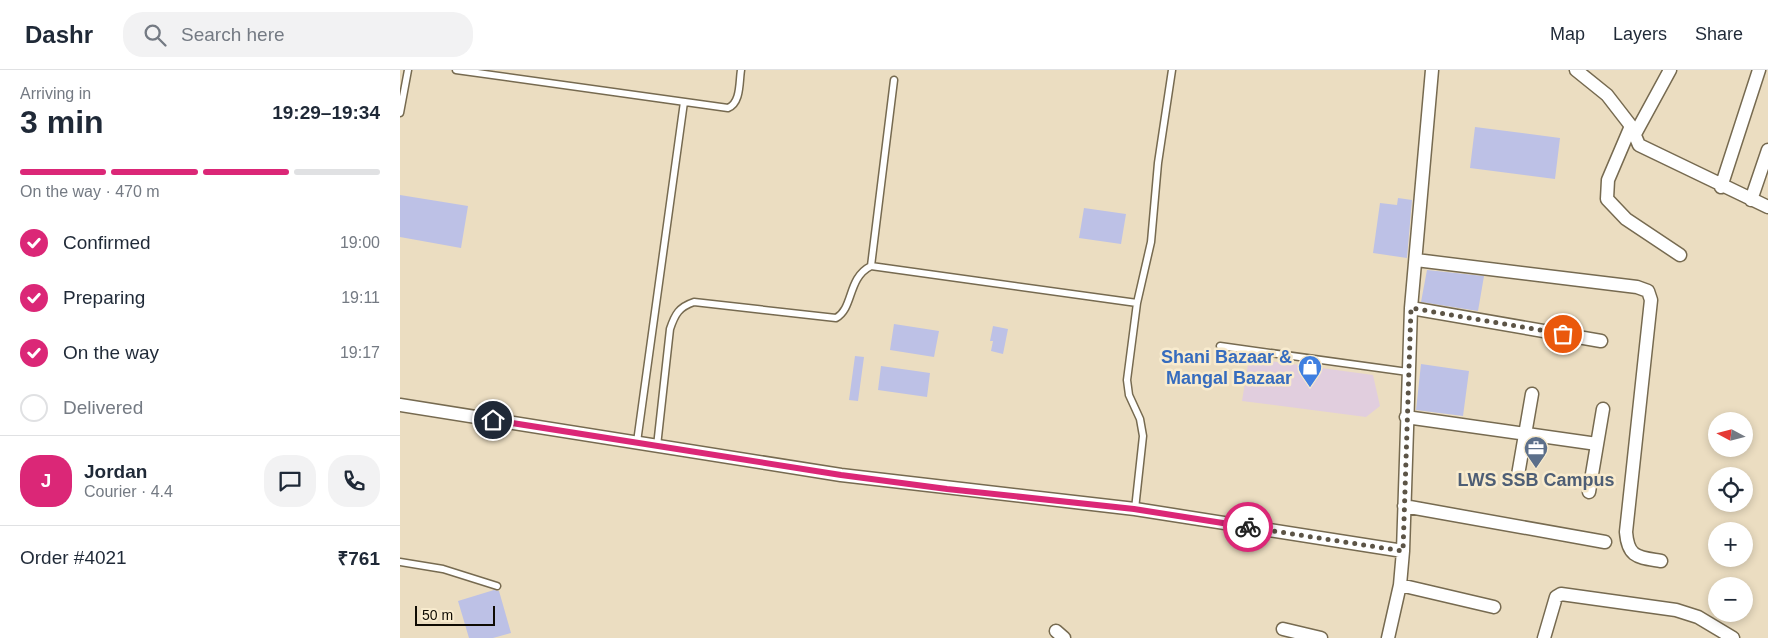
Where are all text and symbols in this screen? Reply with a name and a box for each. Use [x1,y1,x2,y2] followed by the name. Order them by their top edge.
[123,12,473,57] search box
[25,21,93,48] text: Dashr
[141,21,169,49] icon: search
[181,24,285,45] text: Search here
[1550,24,1585,44] text: Map
[1613,24,1667,44] text: Layers
[1695,24,1743,44] text: Share
[20,85,91,102] text: Arriving in
[272,102,380,123] text: 19:29–19:34
[20,104,104,140] text: 3 min
[20,183,160,200] text: On the way · 470 m
[20,229,48,257] icon: check
[63,232,151,253] text: Confirmed
[340,234,380,251] text: 19:00
[20,284,48,312] icon: check
[63,287,145,308] text: Preparing
[341,289,380,306] text: 19:11
[1542,313,1584,355] pin
[1549,320,1577,348] icon: bag
[20,339,48,367] icon: check
[63,342,159,363] text: On the way
[340,344,380,361] text: 19:17
[1161,347,1292,388] place label: Shani Bazaar & Mangal Bazaar
[1297,354,1323,388] shop icon: Shani Bazaar & Mangal Bazaar
[63,397,143,418] text: Delivered
[472,399,514,441] pin
[479,406,507,434] icon: home
[1708,412,1752,458] north arrow
[1708,412,1753,622] map controls
[1523,435,1549,469] office icon: LWS SSB Campus
[264,455,316,507] button: chat
[328,455,380,507] button: phone
[84,461,147,482] text: Jordan
[1708,467,1753,512] button: locate
[41,470,51,491] text: J
[1457,470,1615,490] place label: LWS SSB Campus
[84,483,173,500] text: Courier · 4.4
[1223,502,1273,552] courier
[1234,513,1262,541] icon: bike
[1708,522,1753,567] button: +
[20,547,127,568] text: Order #4021
[337,548,380,569] text: ₹761
[1708,577,1753,622] button: −
[415,603,495,626] scale bar
[422,607,453,623] text: 50 m

